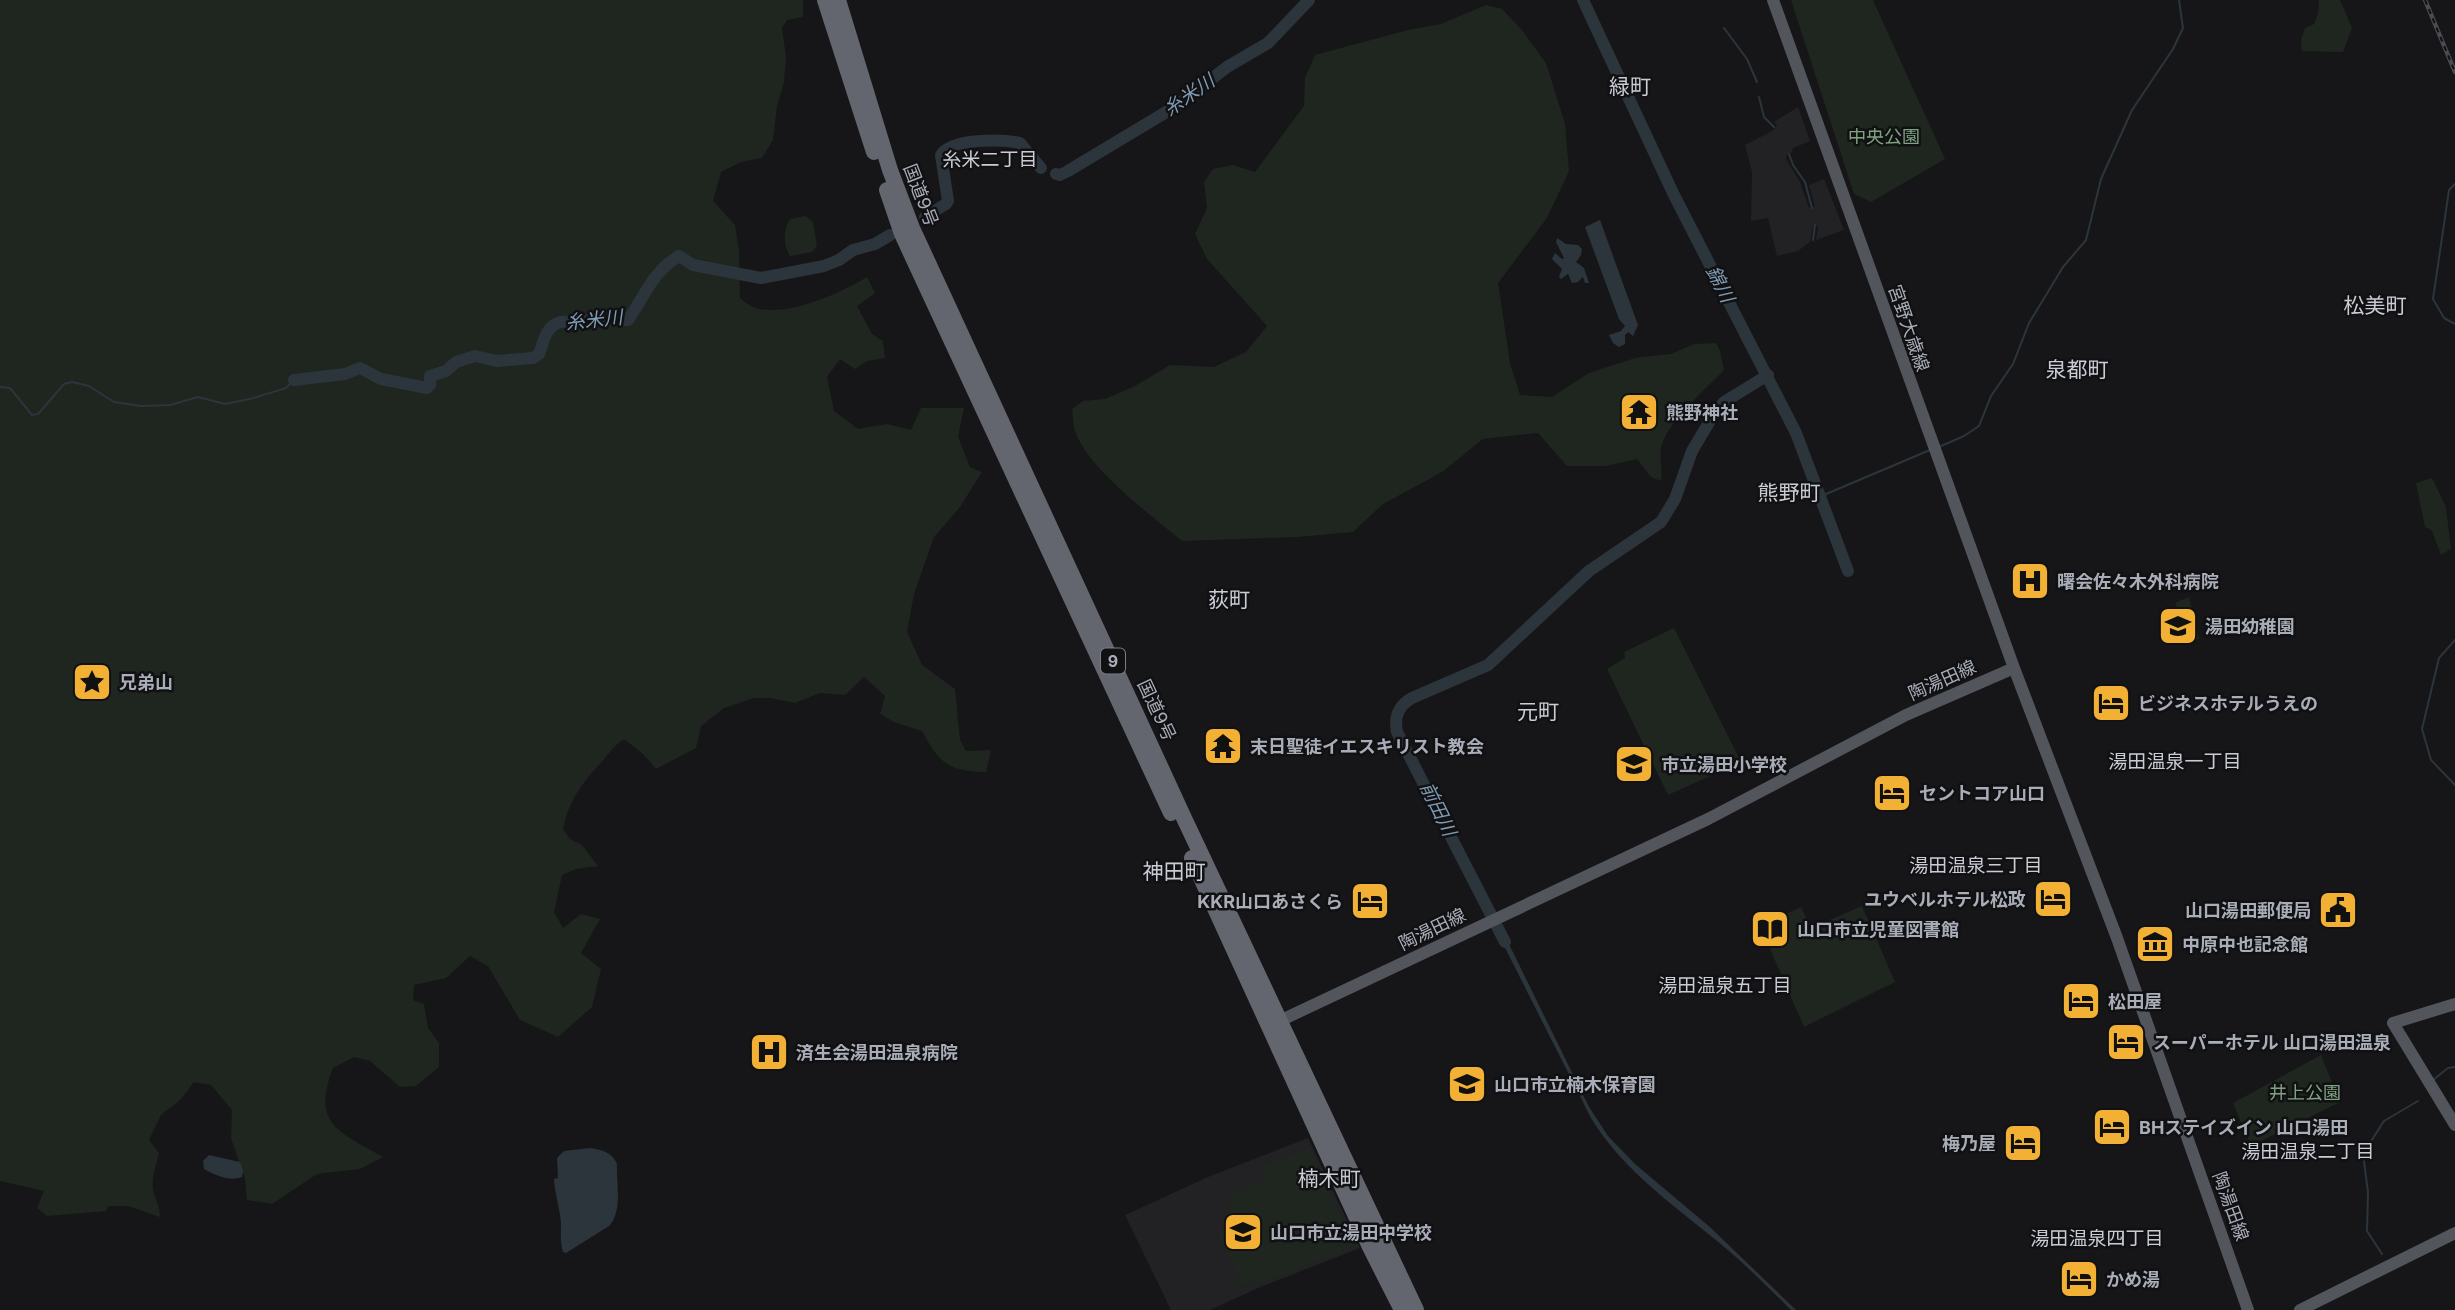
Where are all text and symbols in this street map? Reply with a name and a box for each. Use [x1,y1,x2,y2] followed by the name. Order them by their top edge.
[1159,68,1221,121] water label: 糸米川
[1609,74,1651,99] district label: 緑町
[1848,126,1920,147] park label: 中央公園
[942,148,1038,171] district label: 糸米二丁目
[900,161,942,229] street label: 国道9号
[1701,262,1740,308] water label: 錦川
[1884,282,1934,374] street label: 宮野大歳線
[2344,293,2407,318] district label: 松美町
[564,305,626,334] water label: 糸米川
[2046,357,2109,382] district label: 泉都町
[1618,391,1660,433] temple icon: 熊野神社
[1666,402,1738,423] place label: 熊野神社
[1758,480,1821,505] district label: 熊野町
[2009,560,2051,602] hospital icon: 曙会佐々木外科病院
[2057,571,2219,592] place label: 曙会佐々木外科病院
[1208,587,1250,612] district label: 荻町
[2157,605,2199,647] school or university icon: 湯田幼稚園
[2205,616,2295,637] place label: 湯田幼稚園
[1101,648,1125,674] road number: 9
[1905,656,1979,704] street label: 陶湯田線
[71,661,113,703] place icon: 兄弟山
[119,672,173,693] place label: 兄弟山
[1134,676,1180,744] street label: 国道9号
[2090,682,2132,724] hotel icon: ビジネスホテルうえの
[2138,693,2318,714] place label: ビジネスホテルうえの
[1517,699,1559,724] district label: 元町
[1202,725,1244,767] temple icon: 末日聖徒イエスキリスト教会
[1250,736,1484,757] place label: 末日聖徒イエスキリスト教会
[1613,743,1655,785] school or university icon: 市立湯田小学校
[2108,750,2242,773] district label: 湯田温泉一丁目
[1661,754,1787,775] place label: 市立湯田小学校
[1871,772,1913,814] hotel icon: セントコア山口
[1415,778,1462,841] water label: 前田川
[1919,783,2045,804] place label: セントコア山口
[1909,854,2043,877] district label: 湯田温泉三丁目
[1143,859,1206,884] district label: 神田町
[2032,878,2074,920] hotel icon: ユウベルホテル松政
[1349,880,1391,922] hotel icon: KKR山口あさくら
[1864,889,2026,910] place label: ユウベルホテル松政
[2317,889,2359,931] public building icon: 山口湯田郵便局
[1197,891,1343,912] place label: KKR山口あさくら
[2185,900,2311,921] place label: 山口湯田郵便局
[1395,904,1469,954] street label: 陶湯田線
[1749,908,1791,950] library icon: 山口市立児童図書館
[1797,919,1959,940] place label: 山口市立児童図書館
[2134,923,2176,965] museum icon: 中原中也記念館
[2182,934,2308,955] place label: 中原中也記念館
[1658,974,1792,997] district label: 湯田温泉五丁目
[2060,980,2102,1022] hotel icon: 松田屋
[2108,991,2162,1012] place label: 松田屋
[2105,1021,2147,1063] hotel icon: スーパーホテル 山口湯田温泉
[748,1031,790,1073] hospital icon: 済生会湯田温泉病院
[2153,1032,2391,1053] place label: スーパーホテル 山口湯田温泉
[796,1042,958,1063] place label: 済生会湯田温泉病院
[1446,1063,1488,1105] school or university icon: 山口市立楠木保育園
[1494,1074,1656,1095] place label: 山口市立楠木保育園
[2269,1082,2341,1103] park label: 井上公園
[2091,1106,2133,1148] hotel icon: BHステイズイン 山口湯田
[2139,1117,2348,1138] place label: BHステイズイン 山口湯田
[2002,1122,2044,1164] hotel icon: 梅乃屋
[1942,1133,1996,1154] place label: 梅乃屋
[2241,1140,2375,1163] district label: 湯田温泉二丁目
[1298,1166,1361,1191] district label: 楠木町
[2209,1169,2253,1243] street label: 陶湯田線
[1222,1211,1264,1253] school or university icon: 山口市立湯田中学校
[1270,1222,1432,1243] place label: 山口市立湯田中学校
[2030,1227,2164,1250] district label: 湯田温泉四丁目
[2058,1258,2100,1300] hotel icon: かめ湯
[2106,1269,2160,1290] place label: かめ湯

